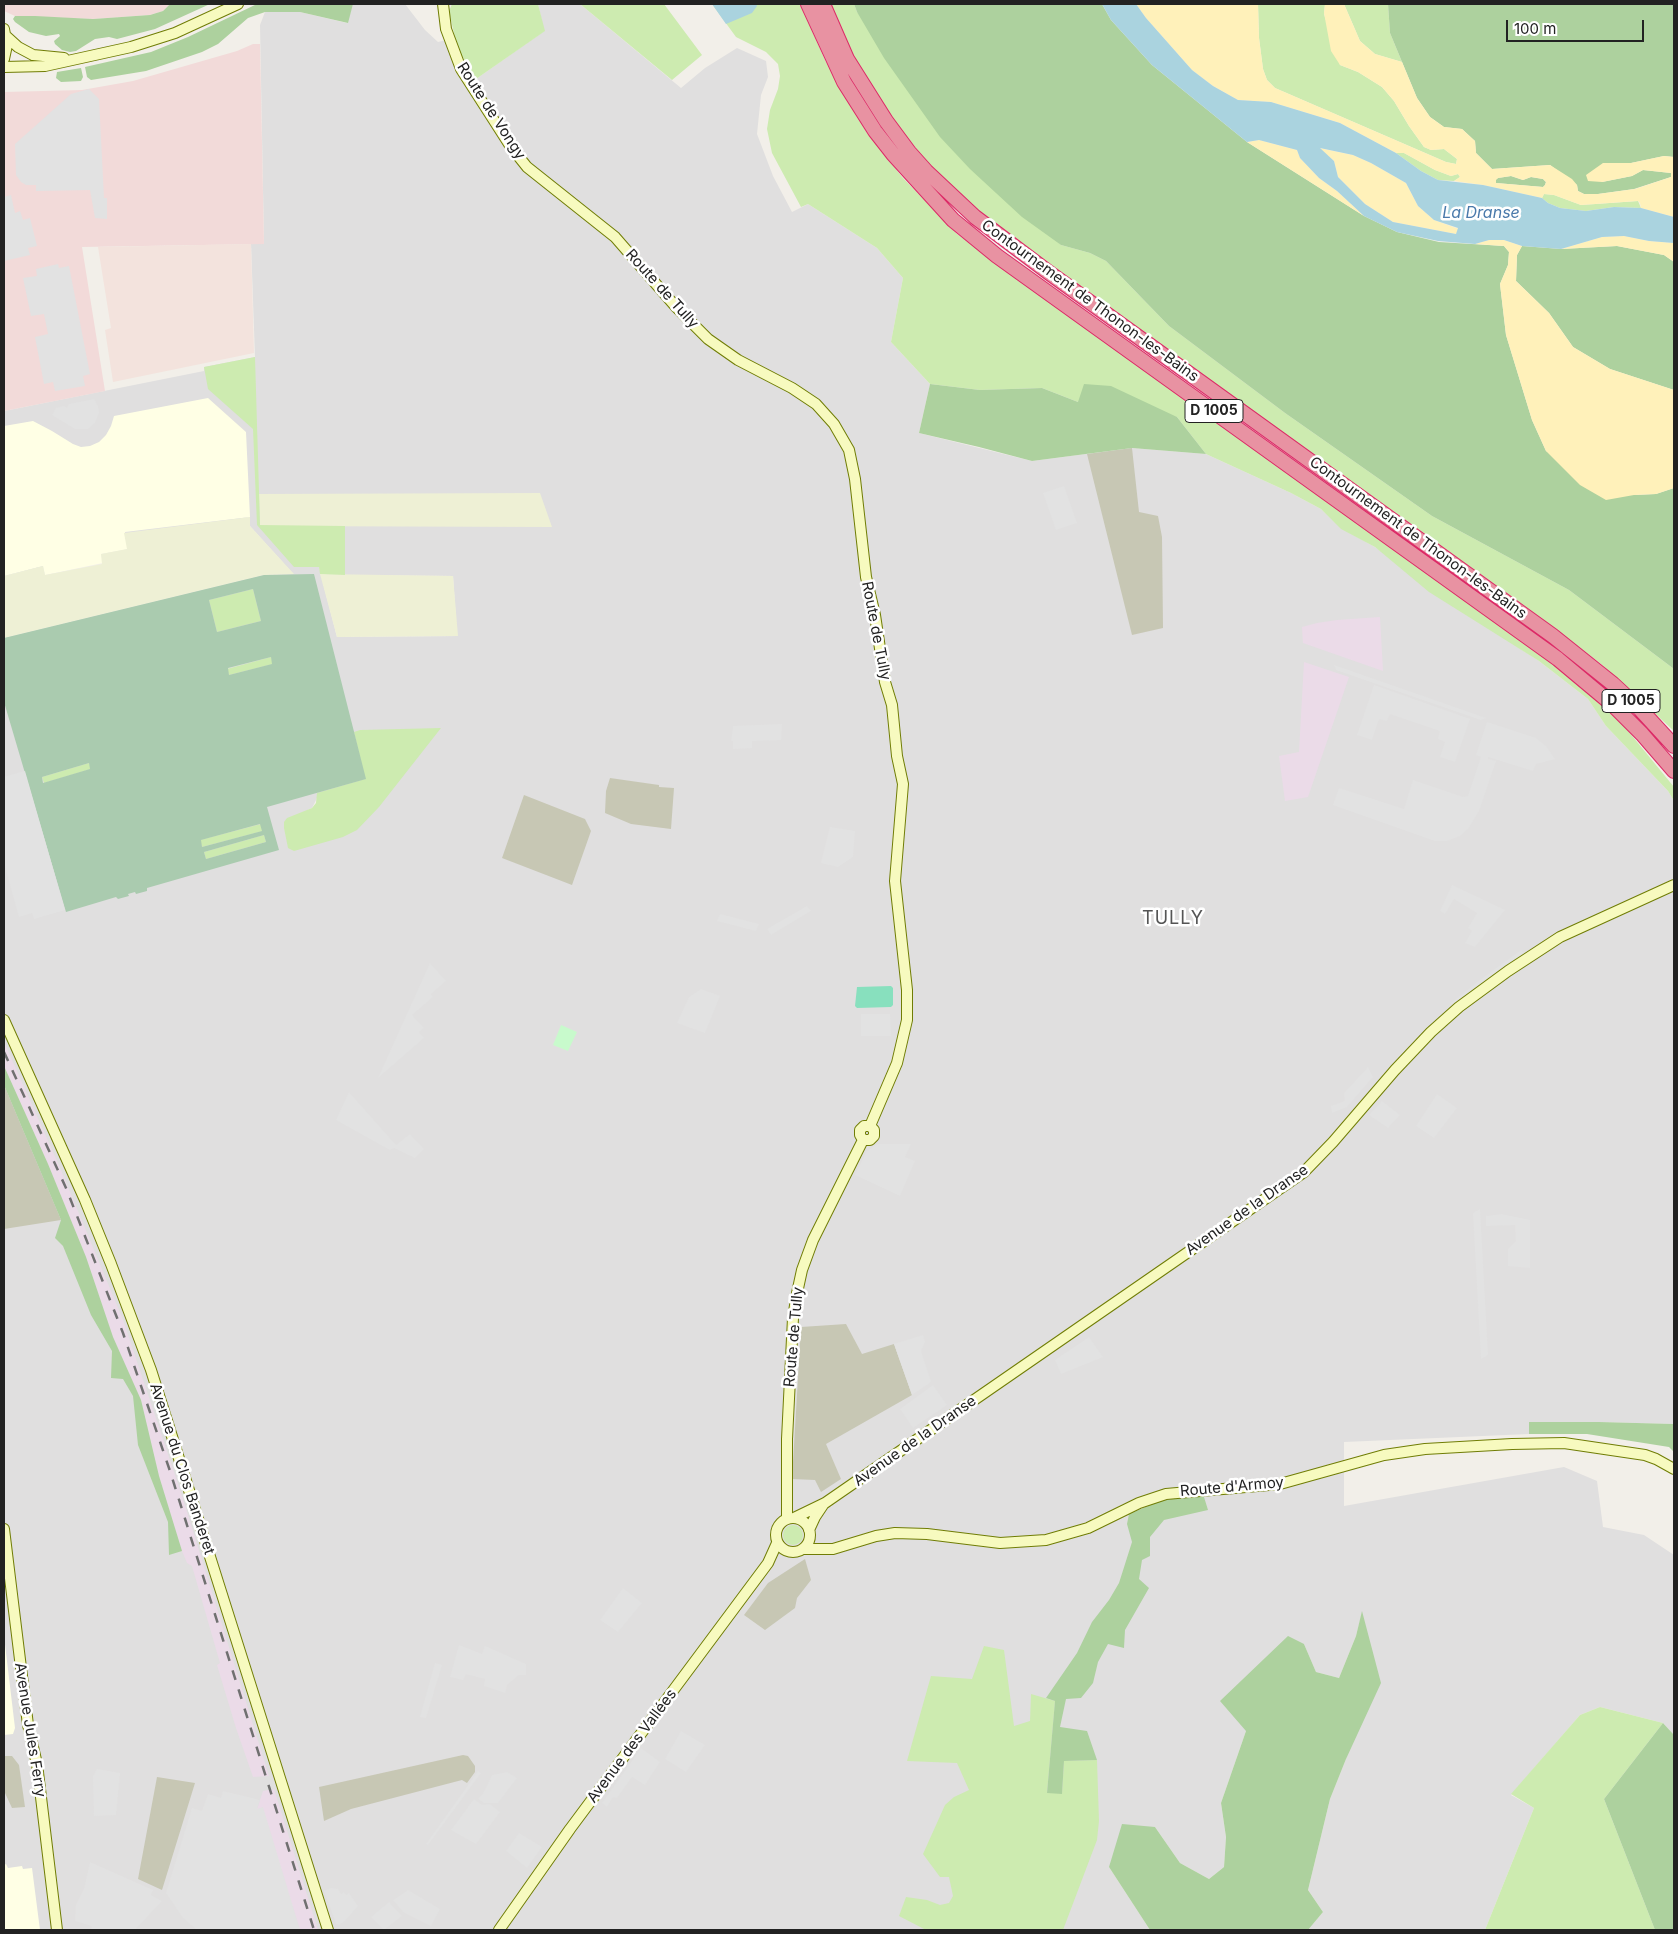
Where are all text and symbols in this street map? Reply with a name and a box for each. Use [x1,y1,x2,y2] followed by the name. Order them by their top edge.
[1508,10,1646,42] scale bar
[1514,19,1556,38] text: 100 m
[453,59,529,163] street label: Route de Vongy
[1442,203,1520,223] water label: La Dranse
[978,216,1202,386] street label: Contournement de Thonon-les-Bains
[622,246,702,332] street label: Route de Tully
[1185,400,1243,422] road number: D 1005
[1306,453,1530,623] street label: Contournement de Thonon-les-Bains
[858,580,894,682] street label: Route de Tully
[1602,689,1660,712] road number: D 1005
[1141,908,1205,930] district label: TULLY
[1182,1161,1312,1259] street label: Avenue de la Dranse
[781,1286,807,1388] street label: Route de Tully
[146,1381,218,1557] street label: Avenue du Clos Banderet
[850,1392,980,1490] street label: Avenue de la Dranse
[1179,1474,1285,1500] street label: Route d'Armoy
[10,1661,50,1799] street label: Avenue Jules Ferry
[583,1686,681,1806] street label: Avenue des Vallées

